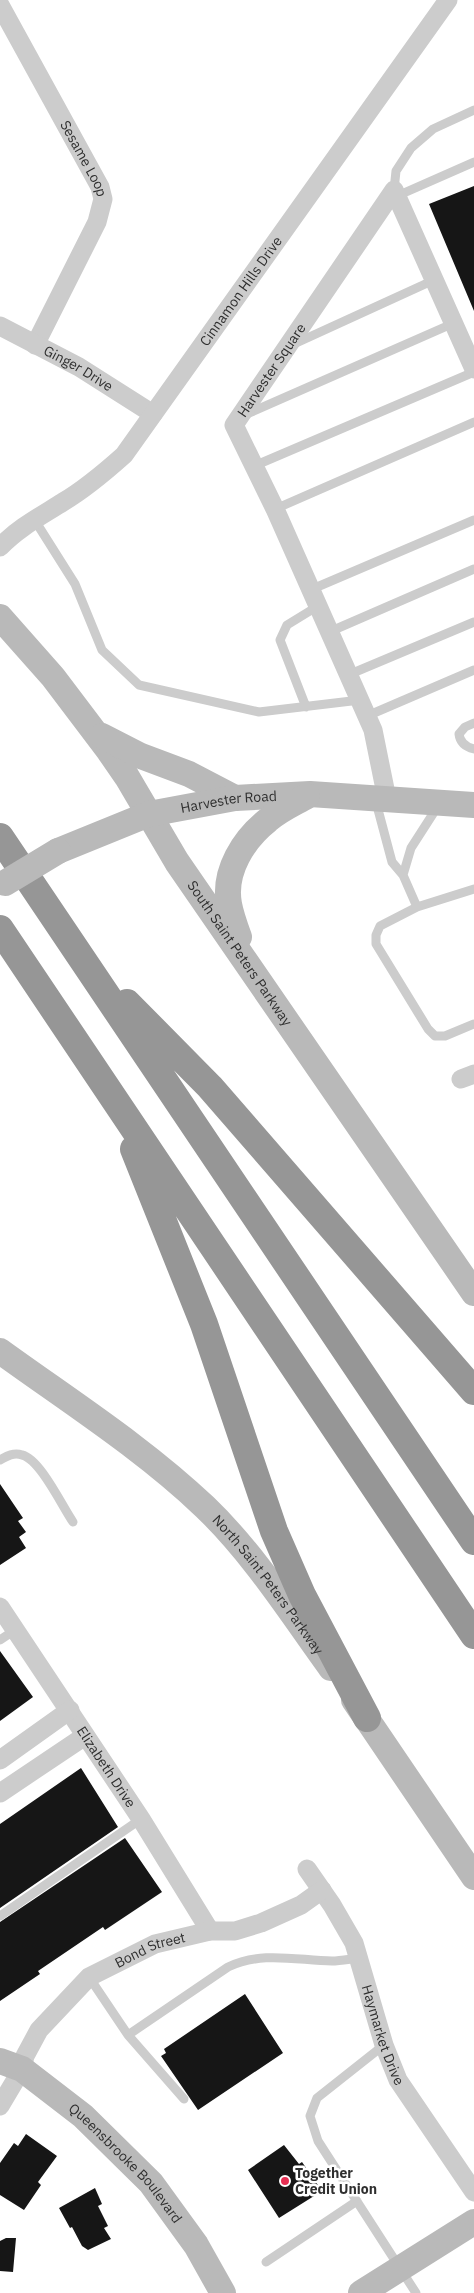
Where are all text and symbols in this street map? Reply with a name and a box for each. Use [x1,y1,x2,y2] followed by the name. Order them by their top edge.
[56,117,111,198] street label: Sesame Loop
[196,232,286,349] street label: Cinnamon Hills Drive
[233,320,310,420] street label: Harvester Square
[41,341,117,395] street label: Ginger Drive
[179,787,277,817] street label: Harvester Road
[184,877,296,1029] street label: South Saint Peters Parkway
[209,1511,327,1658] street label: North Saint Peters Parkway
[73,1723,140,1811] street label: Elizabeth Drive
[112,1928,187,1972] street label: Bond Street
[358,1983,408,2089] street label: Haymarket Drive
[65,2099,186,2227] street label: Queensbrooke Boulevard
[295,2164,377,2198] place label: Together Credit Union
[279,2175,291,2187] marker: Together Credit Union

